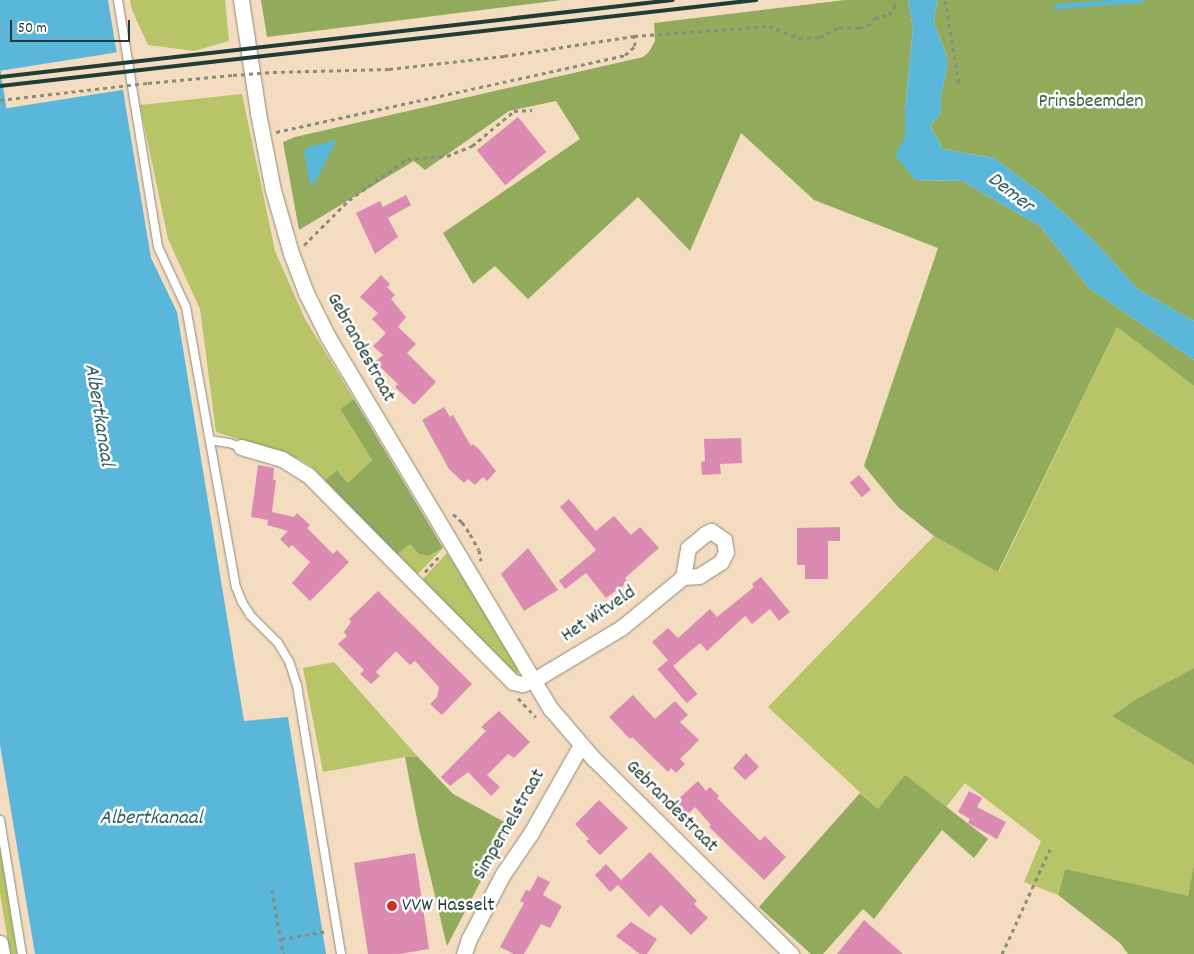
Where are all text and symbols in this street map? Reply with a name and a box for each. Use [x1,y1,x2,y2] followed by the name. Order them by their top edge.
[12,10,132,42] scale bar
[18,18,47,40] text: 50 m
[1038,90,1144,114] park label: Prinsbeemden
[982,167,1038,219] water label: Demer
[320,289,400,407] street label: Gebrandestraat
[77,362,119,468] water label: Albertkanaal
[557,581,641,649] street label: Het Witveld
[620,756,722,858] street label: Gebrandestraat
[469,765,551,885] street label: Simpernelstraat
[99,806,203,832] water label: Albertkanaal
[402,894,495,918] place label: VVW Hasselt
[386,900,398,912] marker: VVW Hasselt

